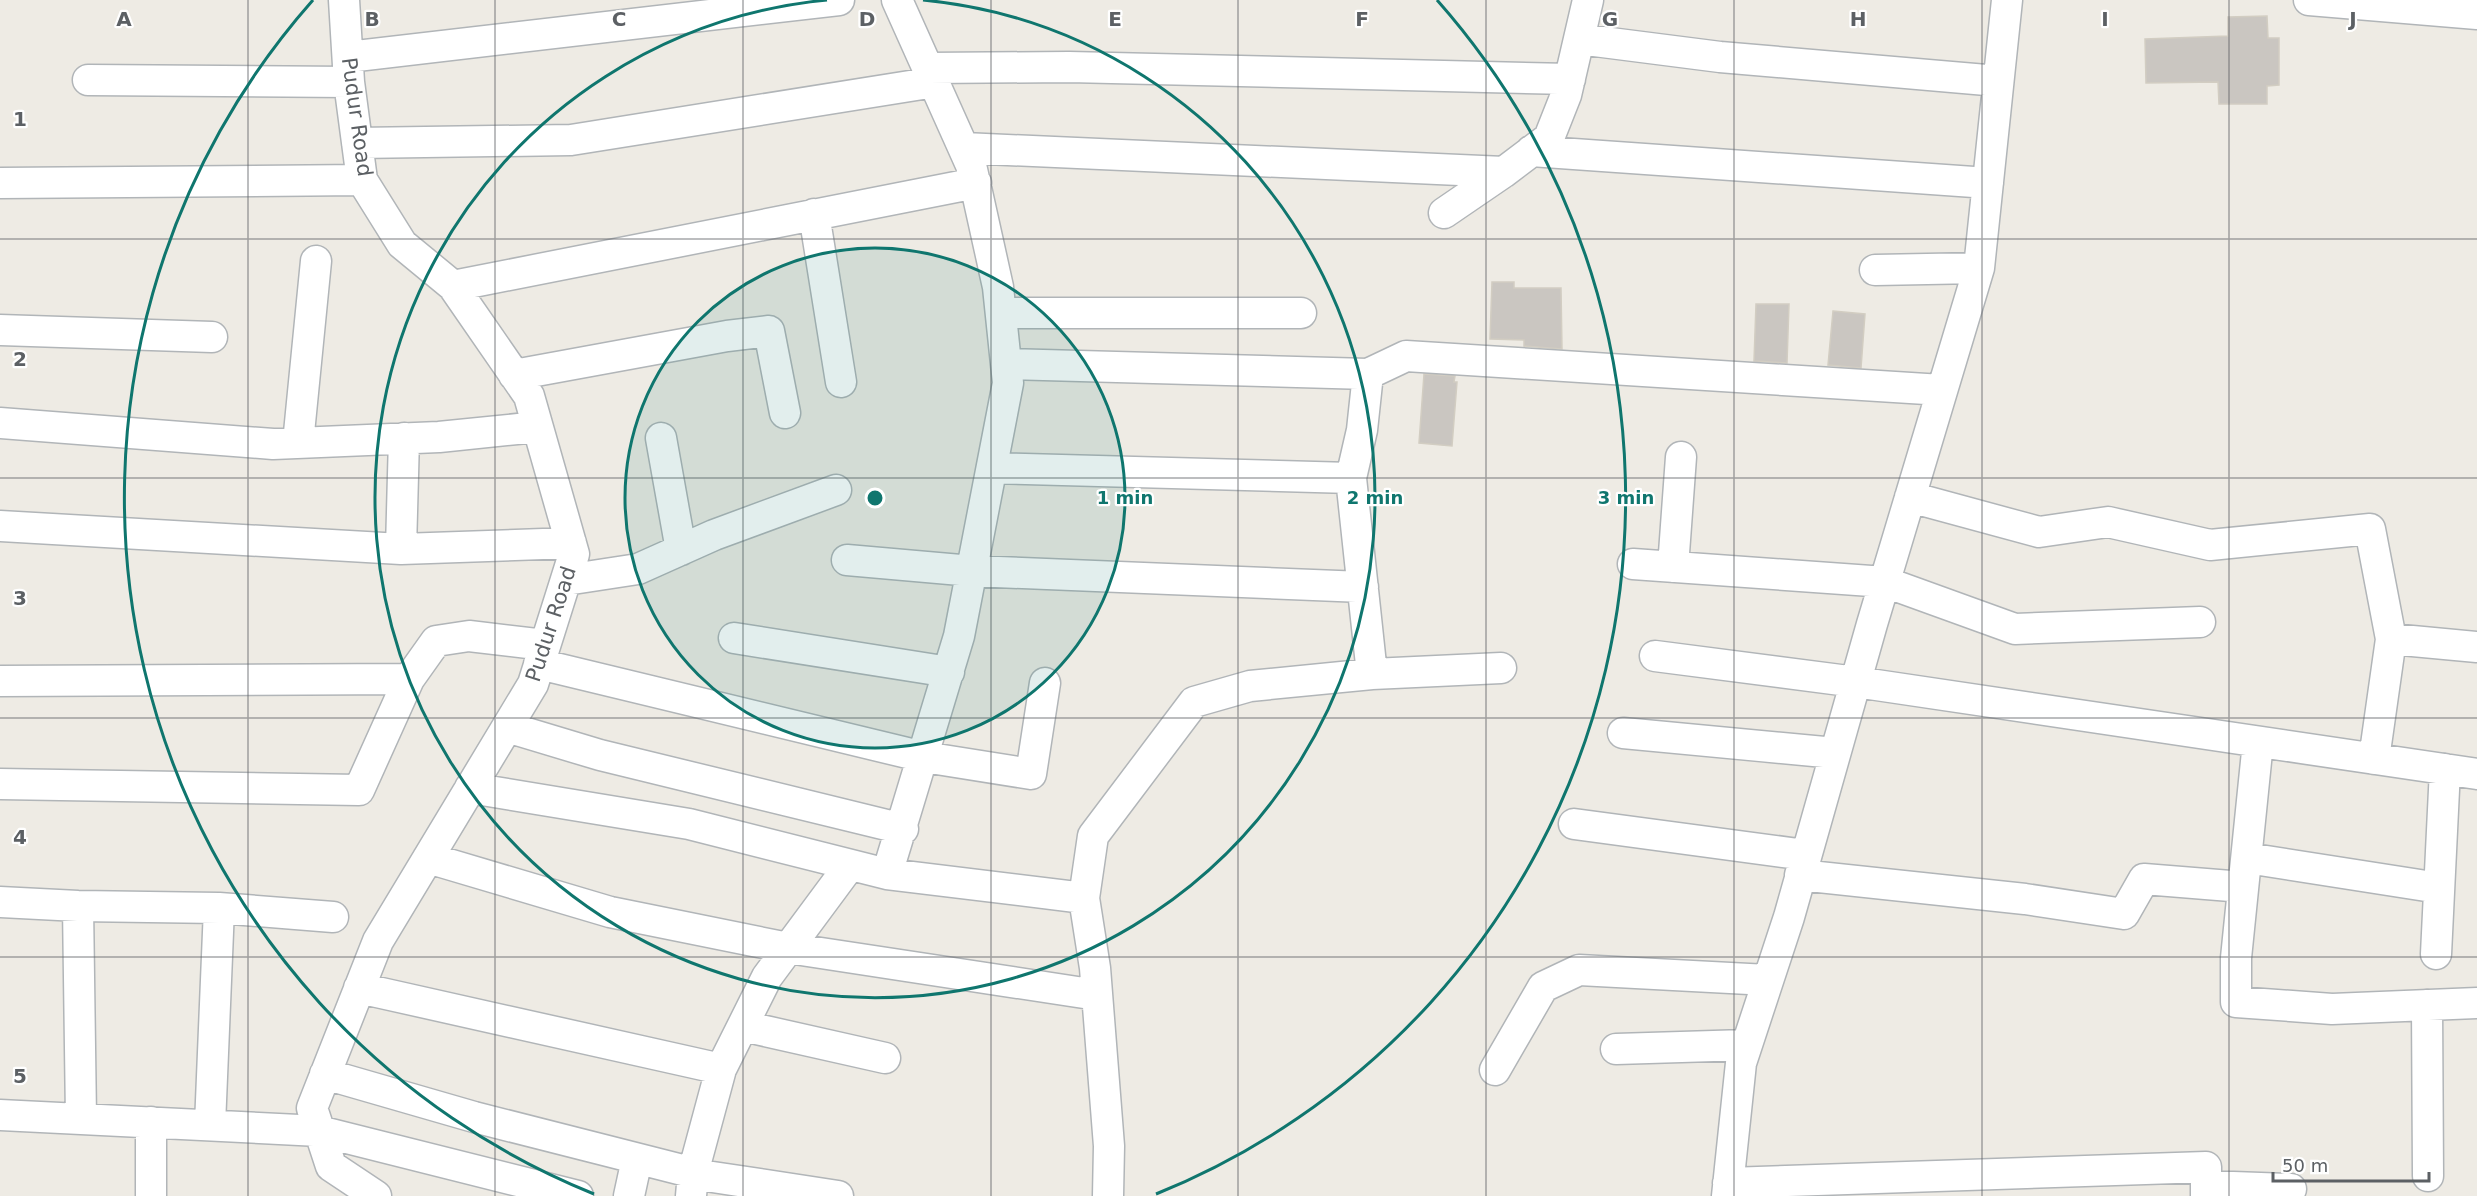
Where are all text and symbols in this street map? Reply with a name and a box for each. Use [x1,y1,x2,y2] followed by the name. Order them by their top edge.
[116,7,132,31] text: A
[364,7,380,31] text: B
[612,7,626,31] text: C
[859,7,875,31] text: D
[1108,7,1122,31] text: E
[1355,7,1369,31] text: F
[1602,7,1618,31] text: G
[1850,7,1866,31] text: H
[2101,7,2109,31] text: I
[2347,7,2357,31] text: J
[337,56,377,178] street label: Pudur Road
[13,107,27,131] text: 1
[13,347,27,371] text: 2
[1097,487,1153,508] text: 1 min
[1347,487,1403,508] text: 2 min
[1598,487,1654,508] text: 3 min
[865,488,885,508] centre of rings
[521,563,581,685] street label: Pudur Road
[13,586,27,610] text: 3
[13,825,27,849] text: 4
[13,1064,27,1088] text: 5
[2273,1145,2429,1183] scale bar
[2282,1155,2328,1176] text: 50 m

